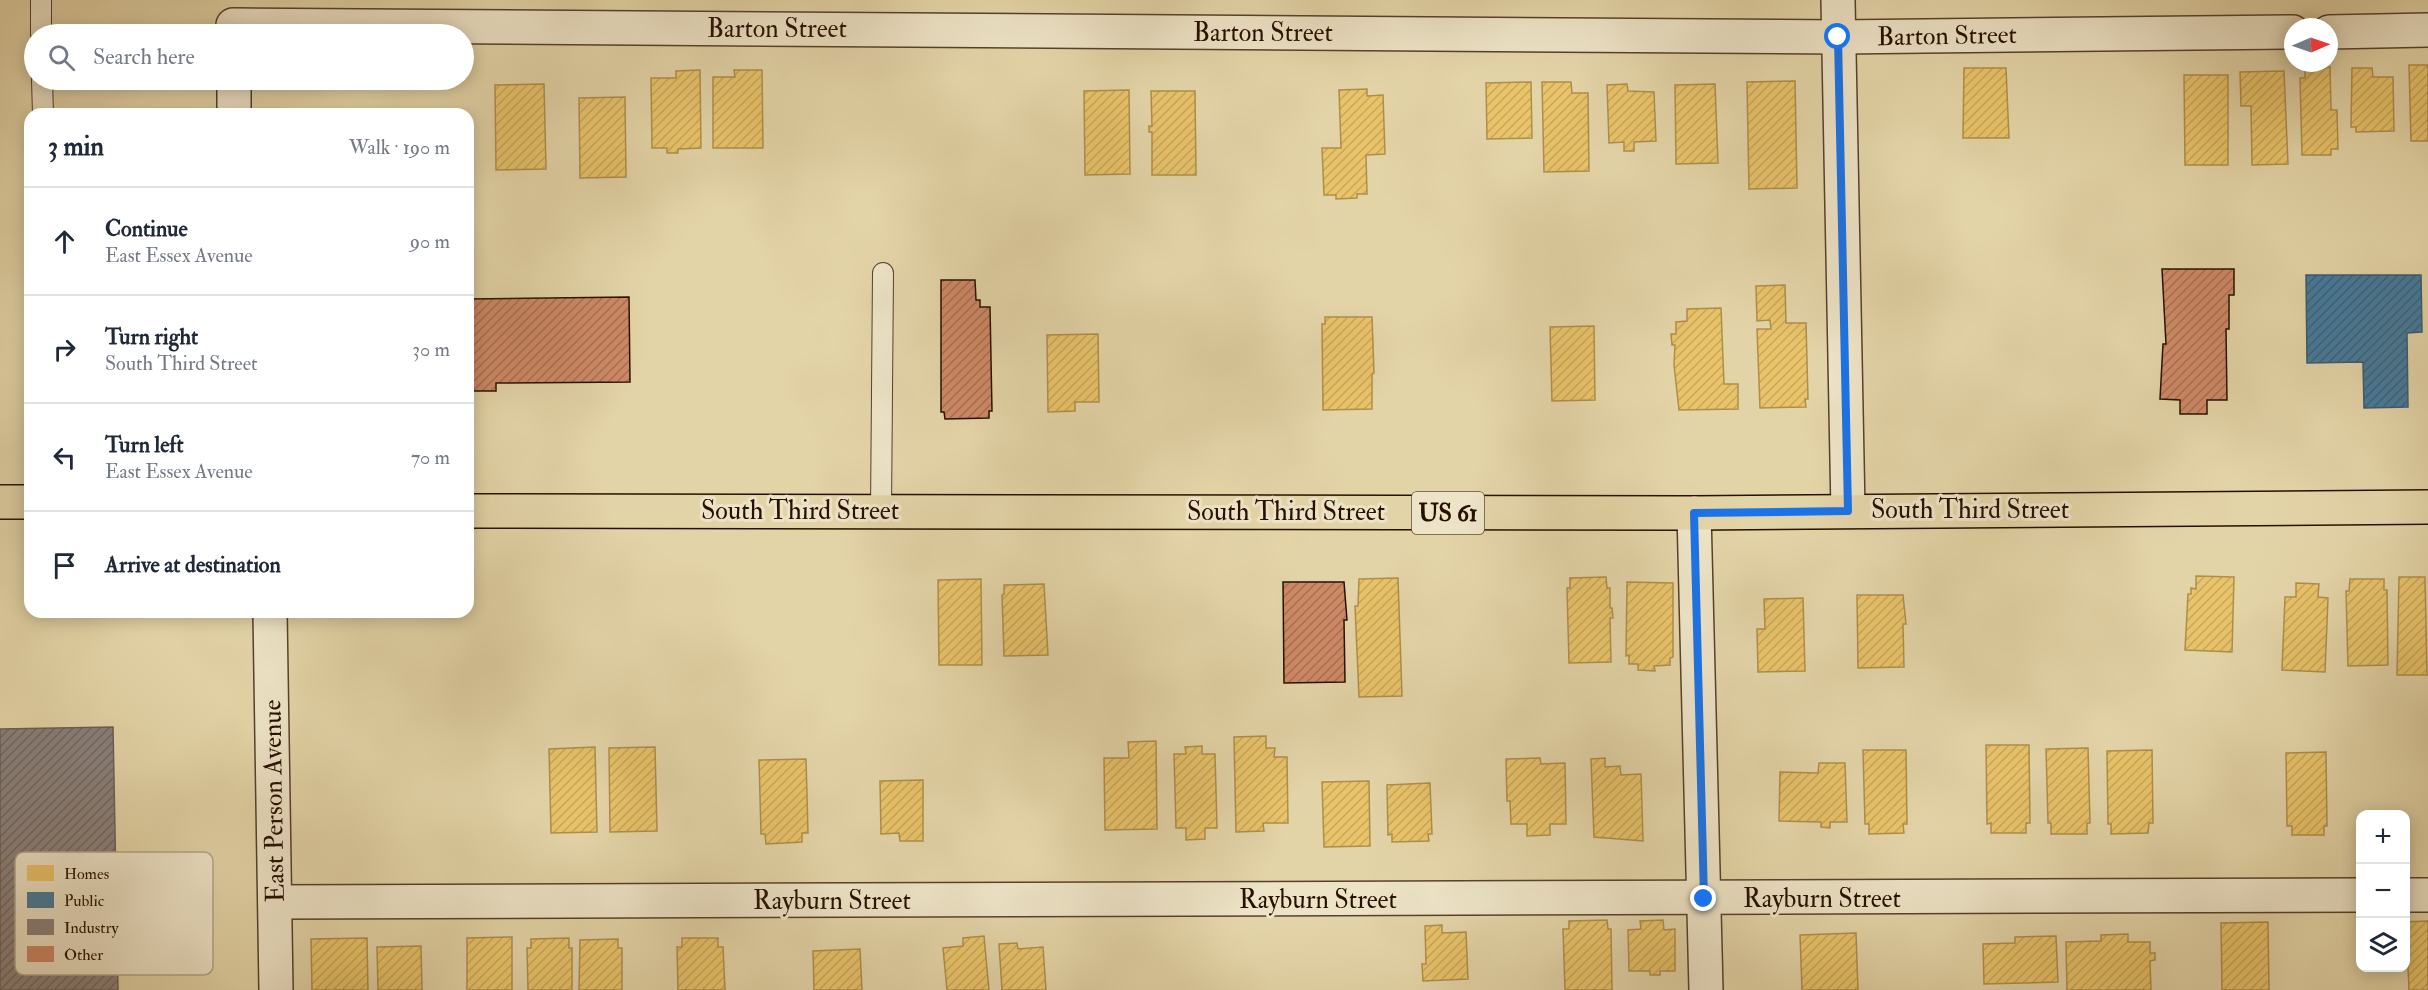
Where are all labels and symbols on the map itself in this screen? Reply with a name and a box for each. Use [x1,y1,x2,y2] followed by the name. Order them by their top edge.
[707,13,847,45] street label: Barton Street
[1193,17,1333,49] street label: Barton Street
[2284,18,2338,72] north arrow
[1877,19,2017,53] street label: Barton Street
[1824,23,1850,49] route start
[1412,492,1484,534] road number: US 61
[1871,494,2069,526] street label: South Third Street
[701,495,899,527] street label: South Third Street
[1187,496,1385,528] street label: South Third Street
[256,699,292,903] street label: East Person Avenue
[15,852,213,975] legend
[64,864,109,884] text: Homes
[1743,883,1901,915] street label: Rayburn Street
[1239,884,1397,916] street label: Rayburn Street
[753,885,911,917] street label: Rayburn Street
[1690,885,1716,911] route end
[64,891,105,911] text: Public
[64,918,119,938] text: Industry
[64,945,103,965] text: Other

